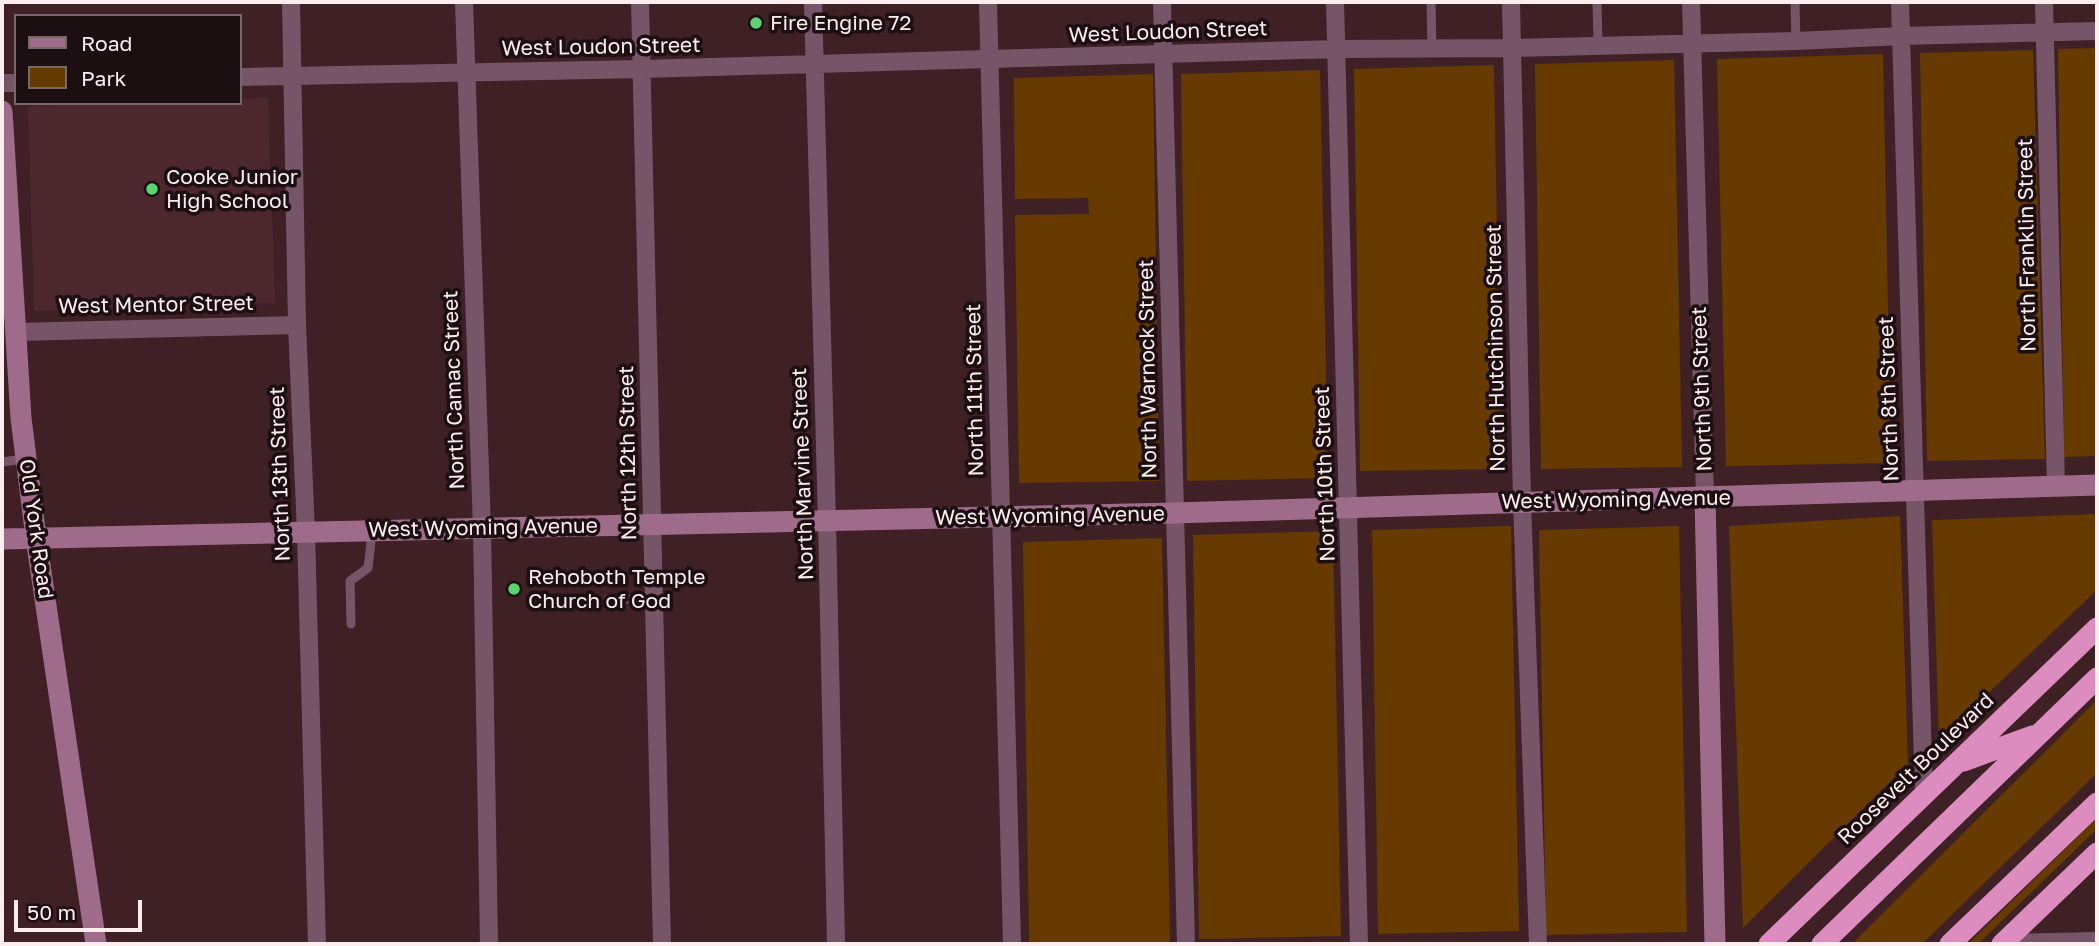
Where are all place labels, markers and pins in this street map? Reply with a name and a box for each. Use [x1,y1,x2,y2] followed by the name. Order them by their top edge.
[770,10,911,36] place label: Fire Engine 72
[748,15,764,31] marker: Fire Engine 72
[166,164,298,214] place label: Cooke Junior High School
[144,181,160,197] marker: Cooke Junior High School
[528,564,705,614] place label: Rehoboth Temple Church of God
[506,581,522,597] marker: Rehoboth Temple Church of God

